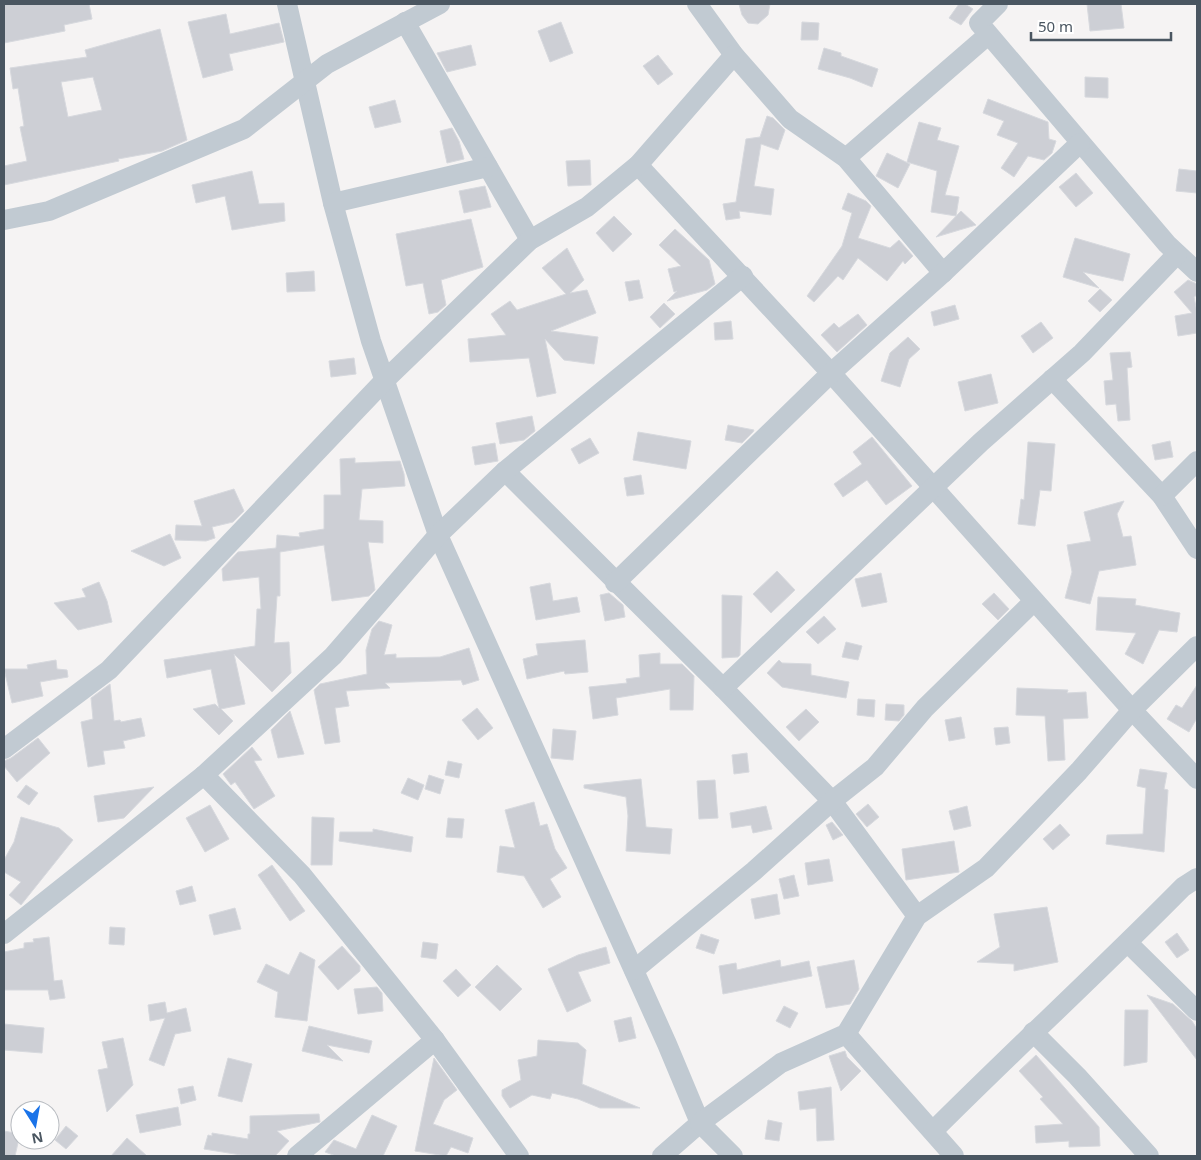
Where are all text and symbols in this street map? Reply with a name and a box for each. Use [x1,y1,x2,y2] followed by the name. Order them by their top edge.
[1031,10,1171,42] scale bar
[1038,16,1073,36] text: 50 m
[10,1100,60,1150] north arrow
[30,1128,45,1149] text: N

